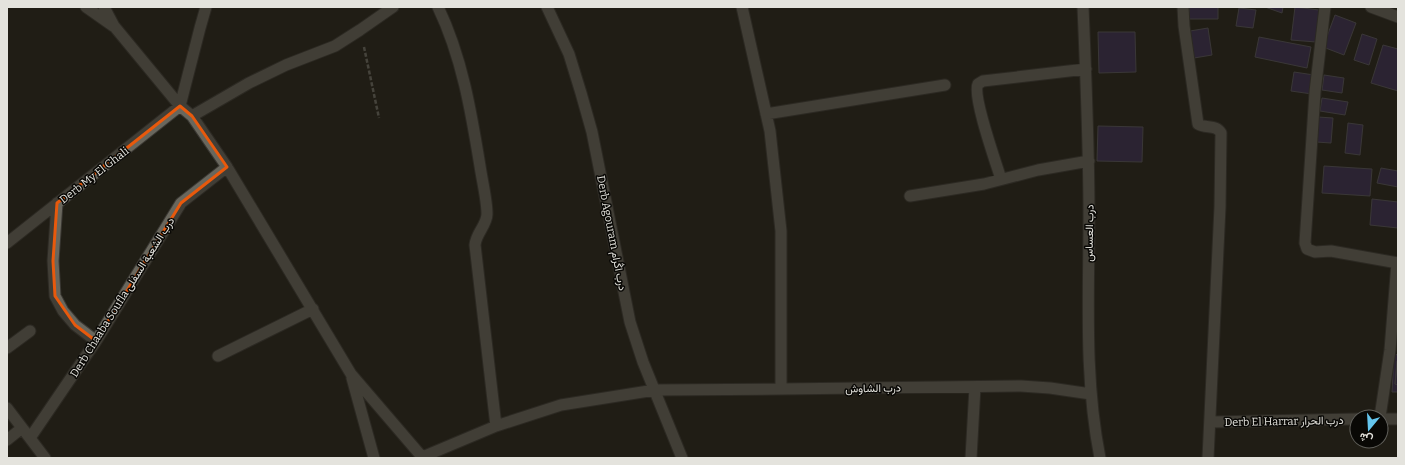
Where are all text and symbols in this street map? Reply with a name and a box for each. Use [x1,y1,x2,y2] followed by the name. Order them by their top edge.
[57,144,132,206] street label: Derb My El Ghali
[593,174,630,292] street label: Derb Agouram درب اڭرام
[1083,204,1096,262] street label: درب العساس
[68,215,177,380] street label: Derb Chaaba Soufla درب الشعبة السفلى
[845,382,901,395] street label: درب الشاوش
[1349,409,1389,449] north arrow
[1224,414,1344,429] street label: Derb El Harrar درب الحرار
[1358,430,1374,446] text: ش

